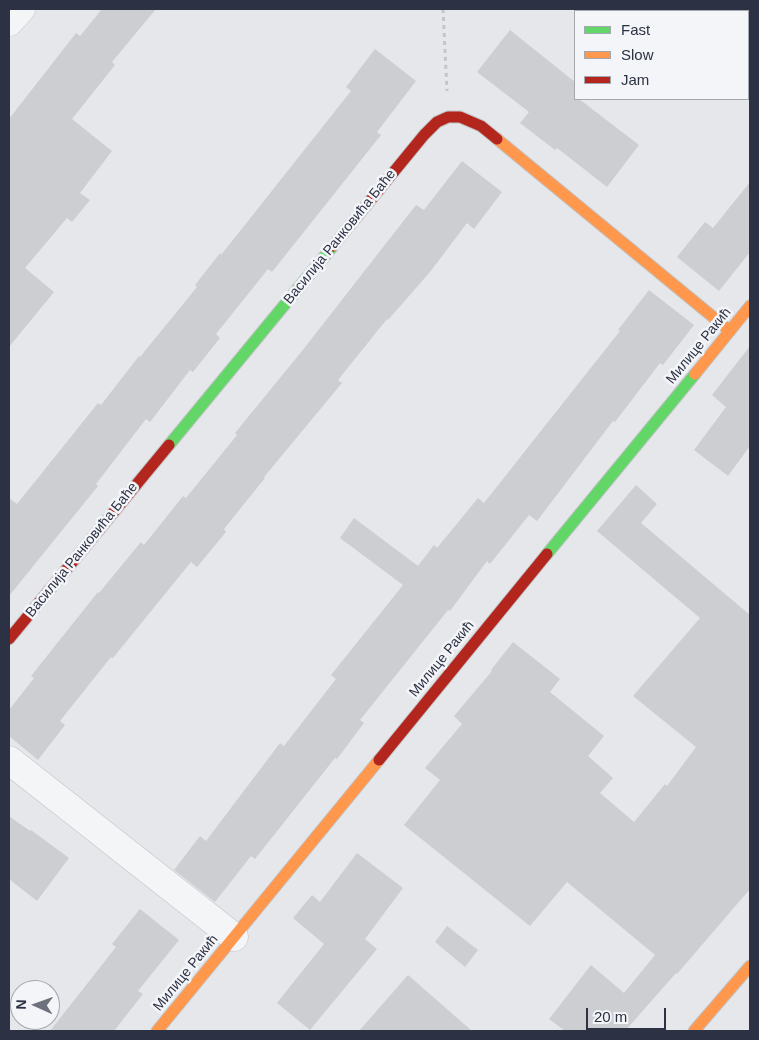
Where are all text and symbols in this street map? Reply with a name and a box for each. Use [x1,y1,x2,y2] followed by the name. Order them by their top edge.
[574,10,749,100] legend
[621,21,650,38] text: Fast
[621,46,654,63] text: Slow
[621,71,649,88] text: Jam
[280,166,400,308] street label: Василија Ранковића Баће
[663,304,735,388] street label: Милице Ракић
[22,479,142,621] street label: Василија Ранковића Баће
[406,617,478,701] street label: Милице Ракић
[150,931,222,1015] street label: Милице Ракић
[10,980,60,1030] north arrow
[589,998,669,1030] scale bar
[13,999,29,1010] text: N
[594,1008,627,1025] text: 20 m

